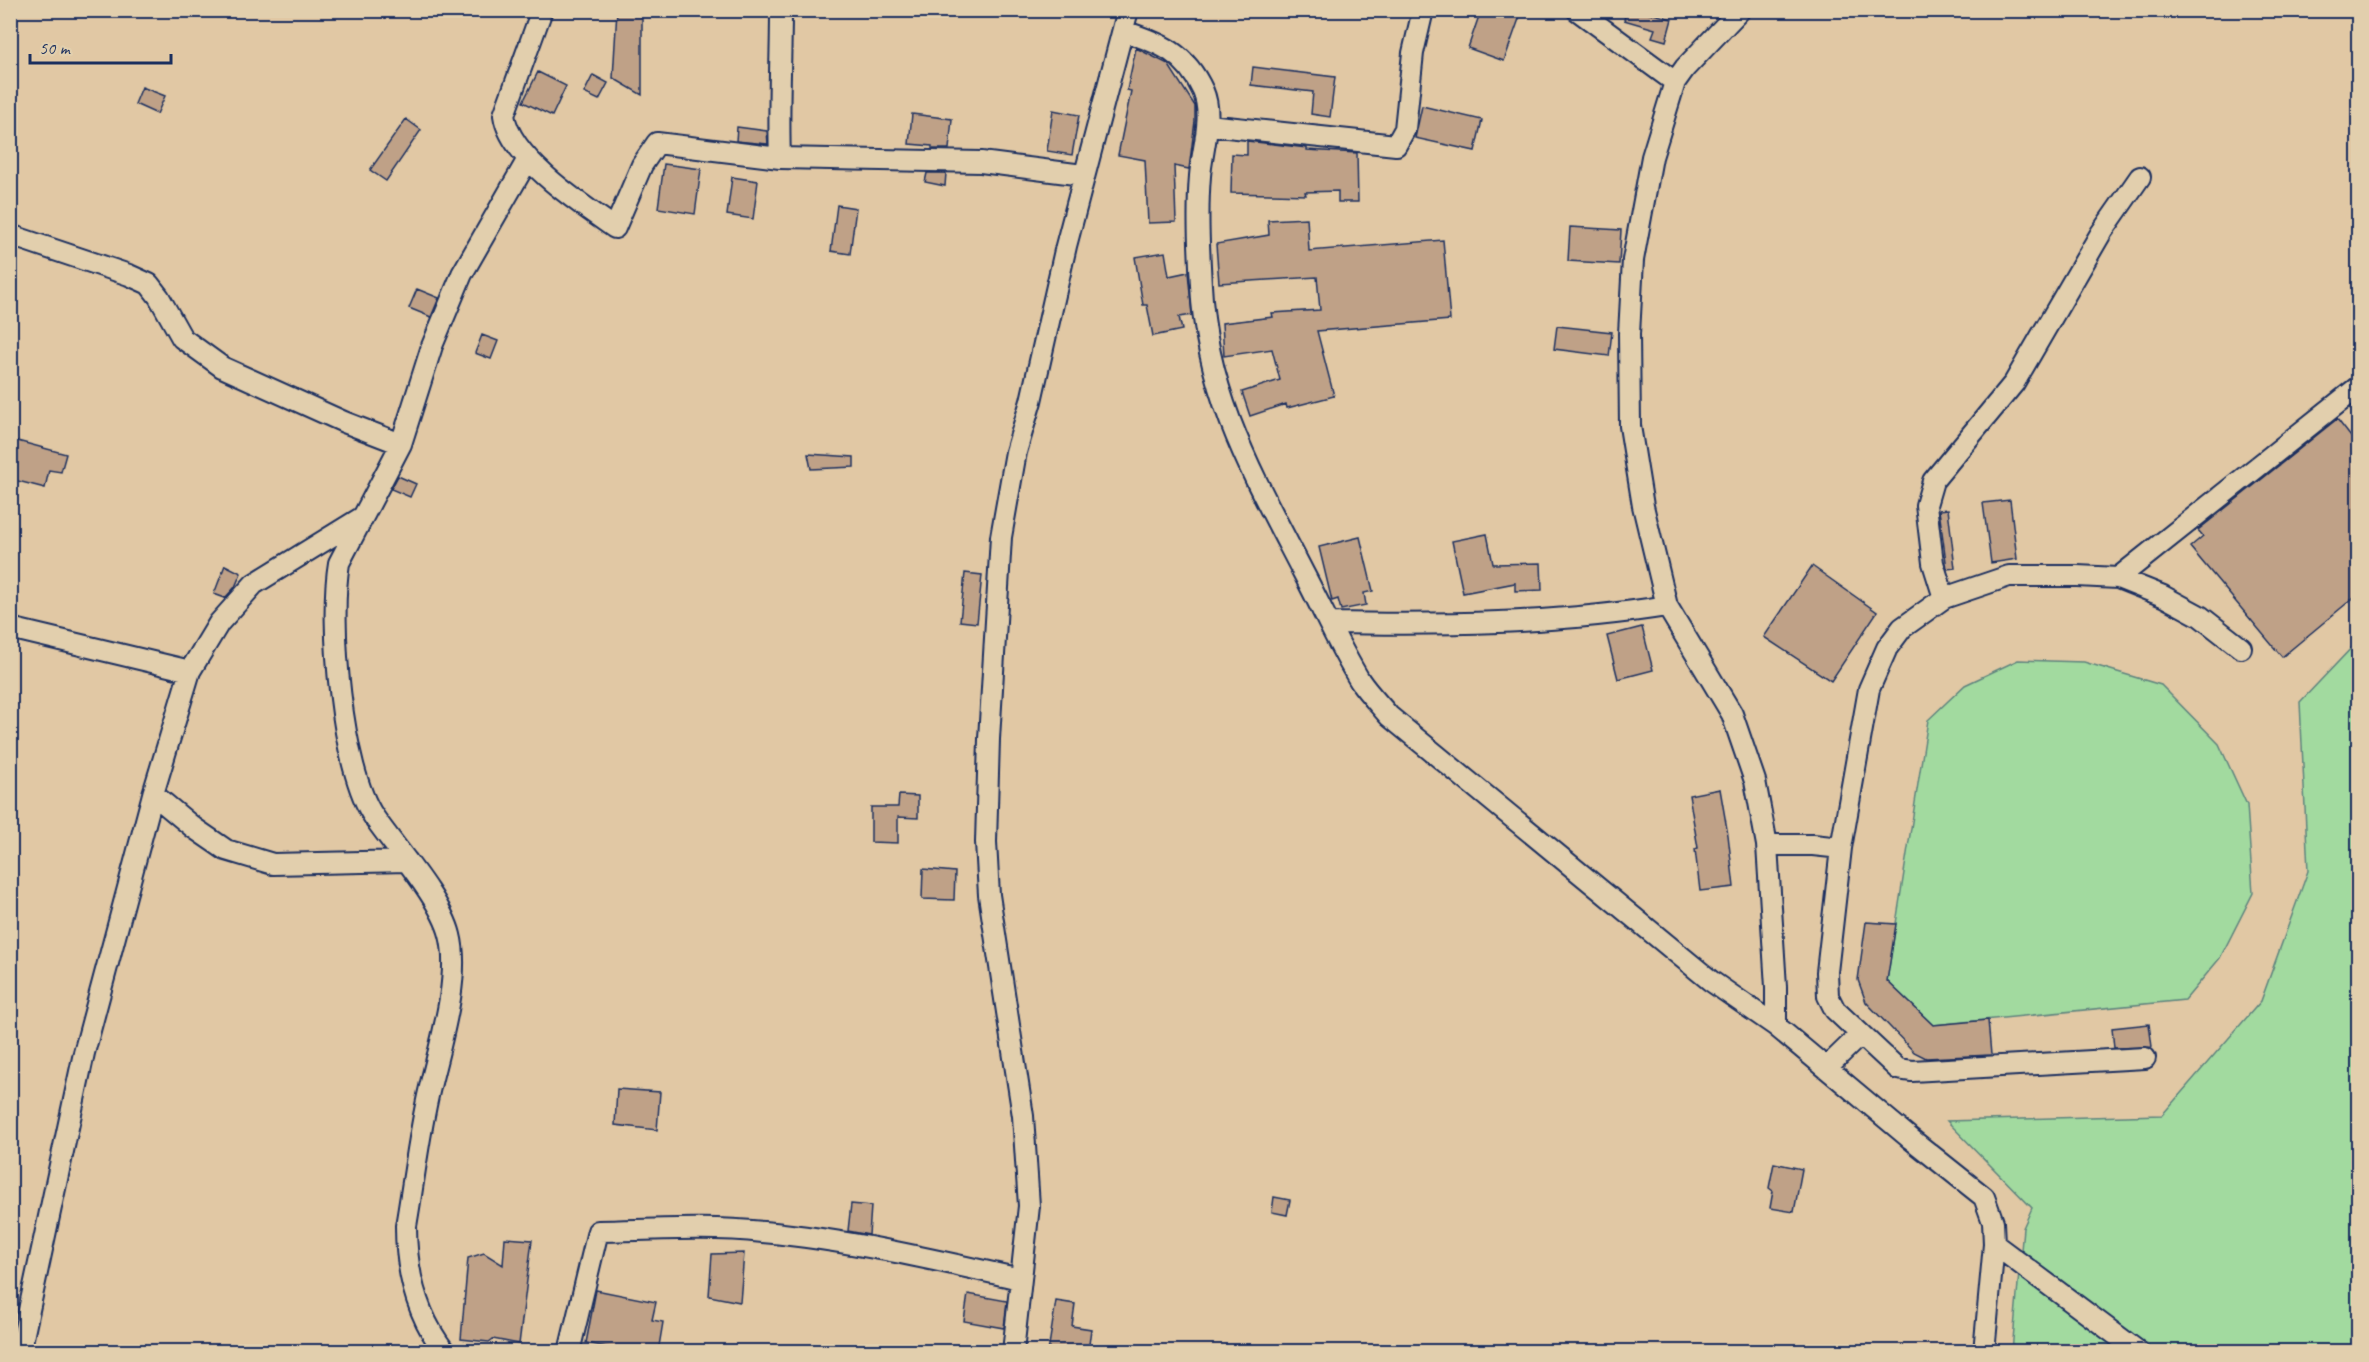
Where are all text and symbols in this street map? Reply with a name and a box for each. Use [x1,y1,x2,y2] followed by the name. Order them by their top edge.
[30,27,171,65] scale bar
[39,37,72,59] text: 50 m

